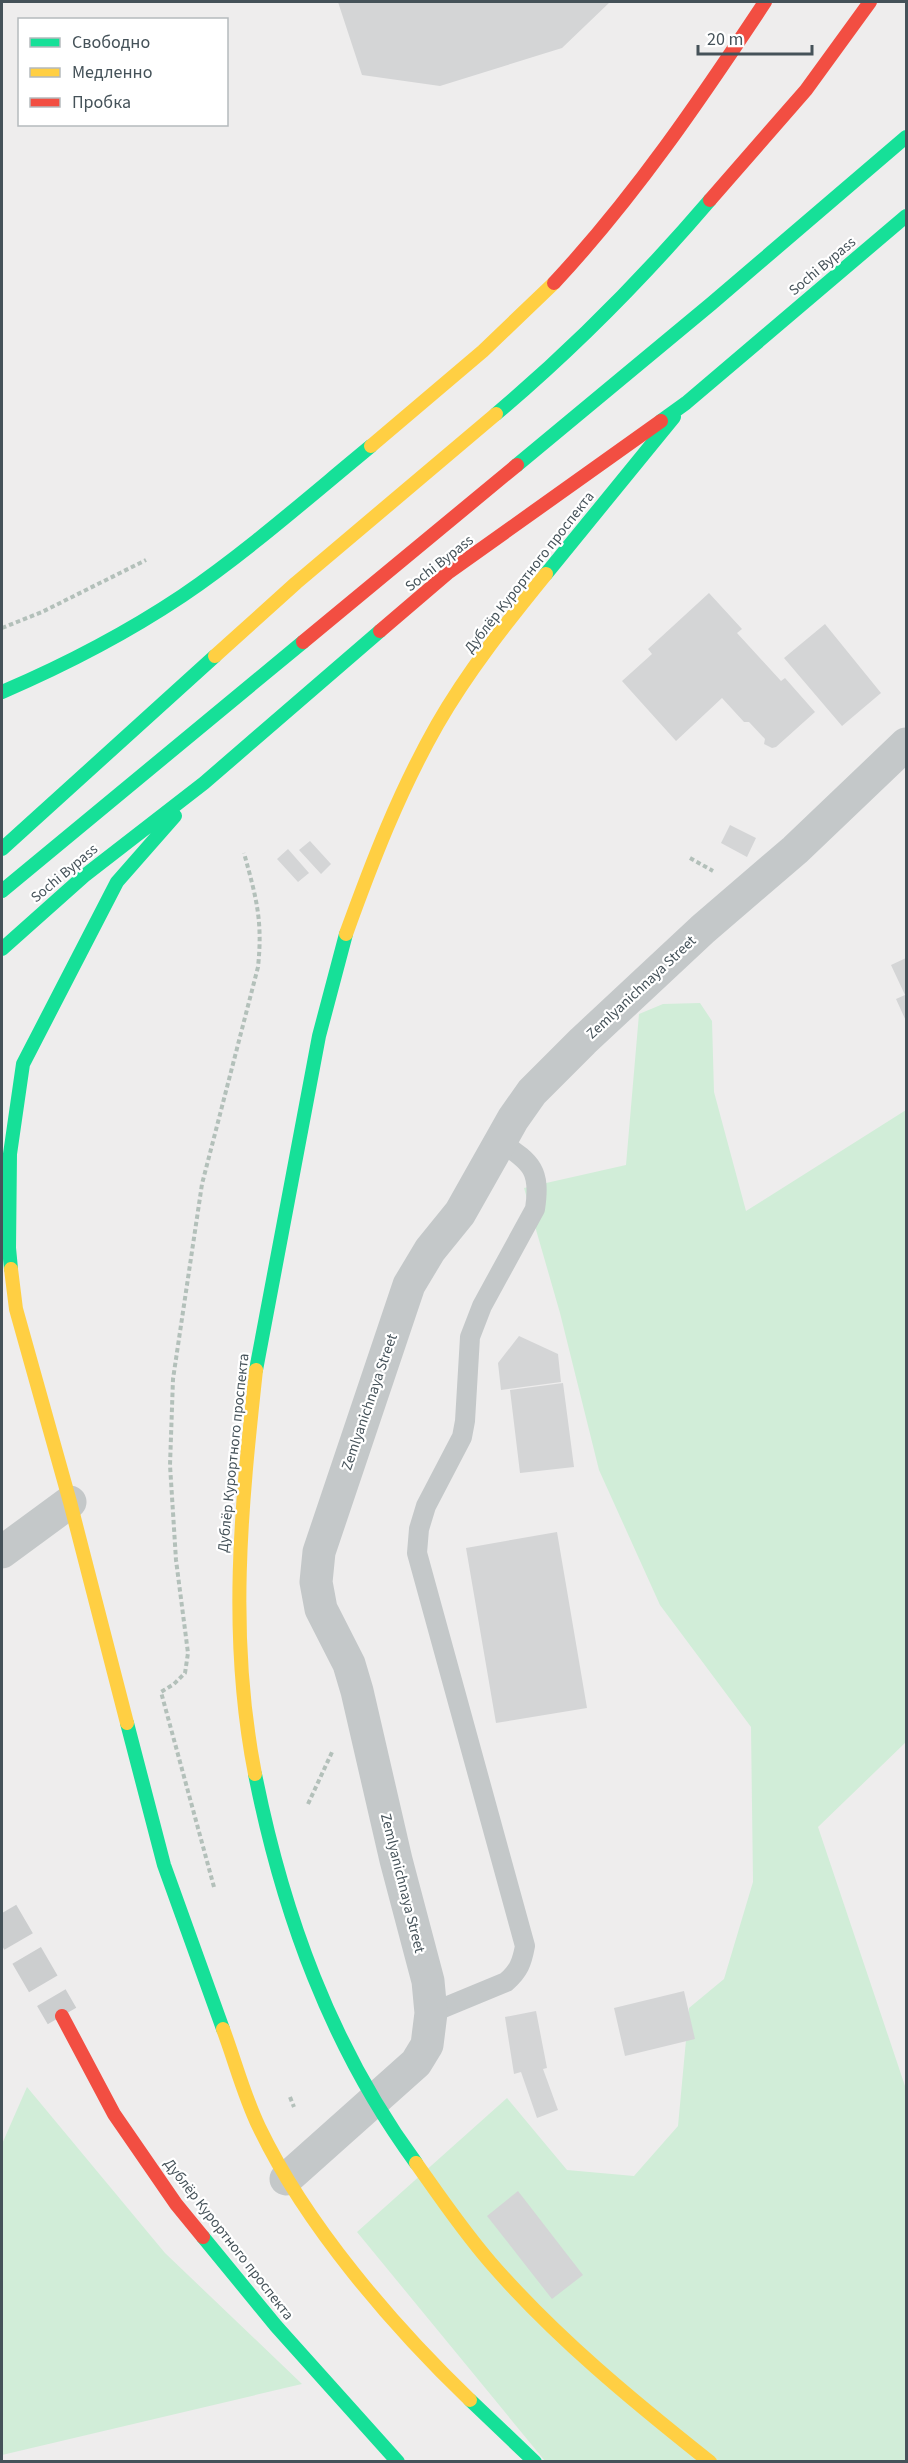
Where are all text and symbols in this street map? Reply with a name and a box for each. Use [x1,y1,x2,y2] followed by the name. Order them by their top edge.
[18,18,228,126] legend
[698,18,812,56] scale bar
[707,27,743,52] text: 20 m
[72,30,150,55] text: Свободно
[72,60,152,85] text: Медленно
[72,90,131,115] text: Пробка
[784,232,860,301] street label: Sochi Bypass
[460,487,599,658] street label: Дублёр Курортного проспекта
[401,530,478,597] street label: Sochi Bypass
[26,839,102,908] street label: Sochi Bypass
[582,931,701,1044] street label: Zemlyanichnaya Street
[336,1331,403,1473] street label: Zemlyanichnaya Street
[213,1352,254,1554] street label: Дублёр Курортного проспекта
[375,1811,430,1955] street label: Zemlyanichnaya Street
[159,2154,298,2325] street label: Дублёр Курортного проспекта

